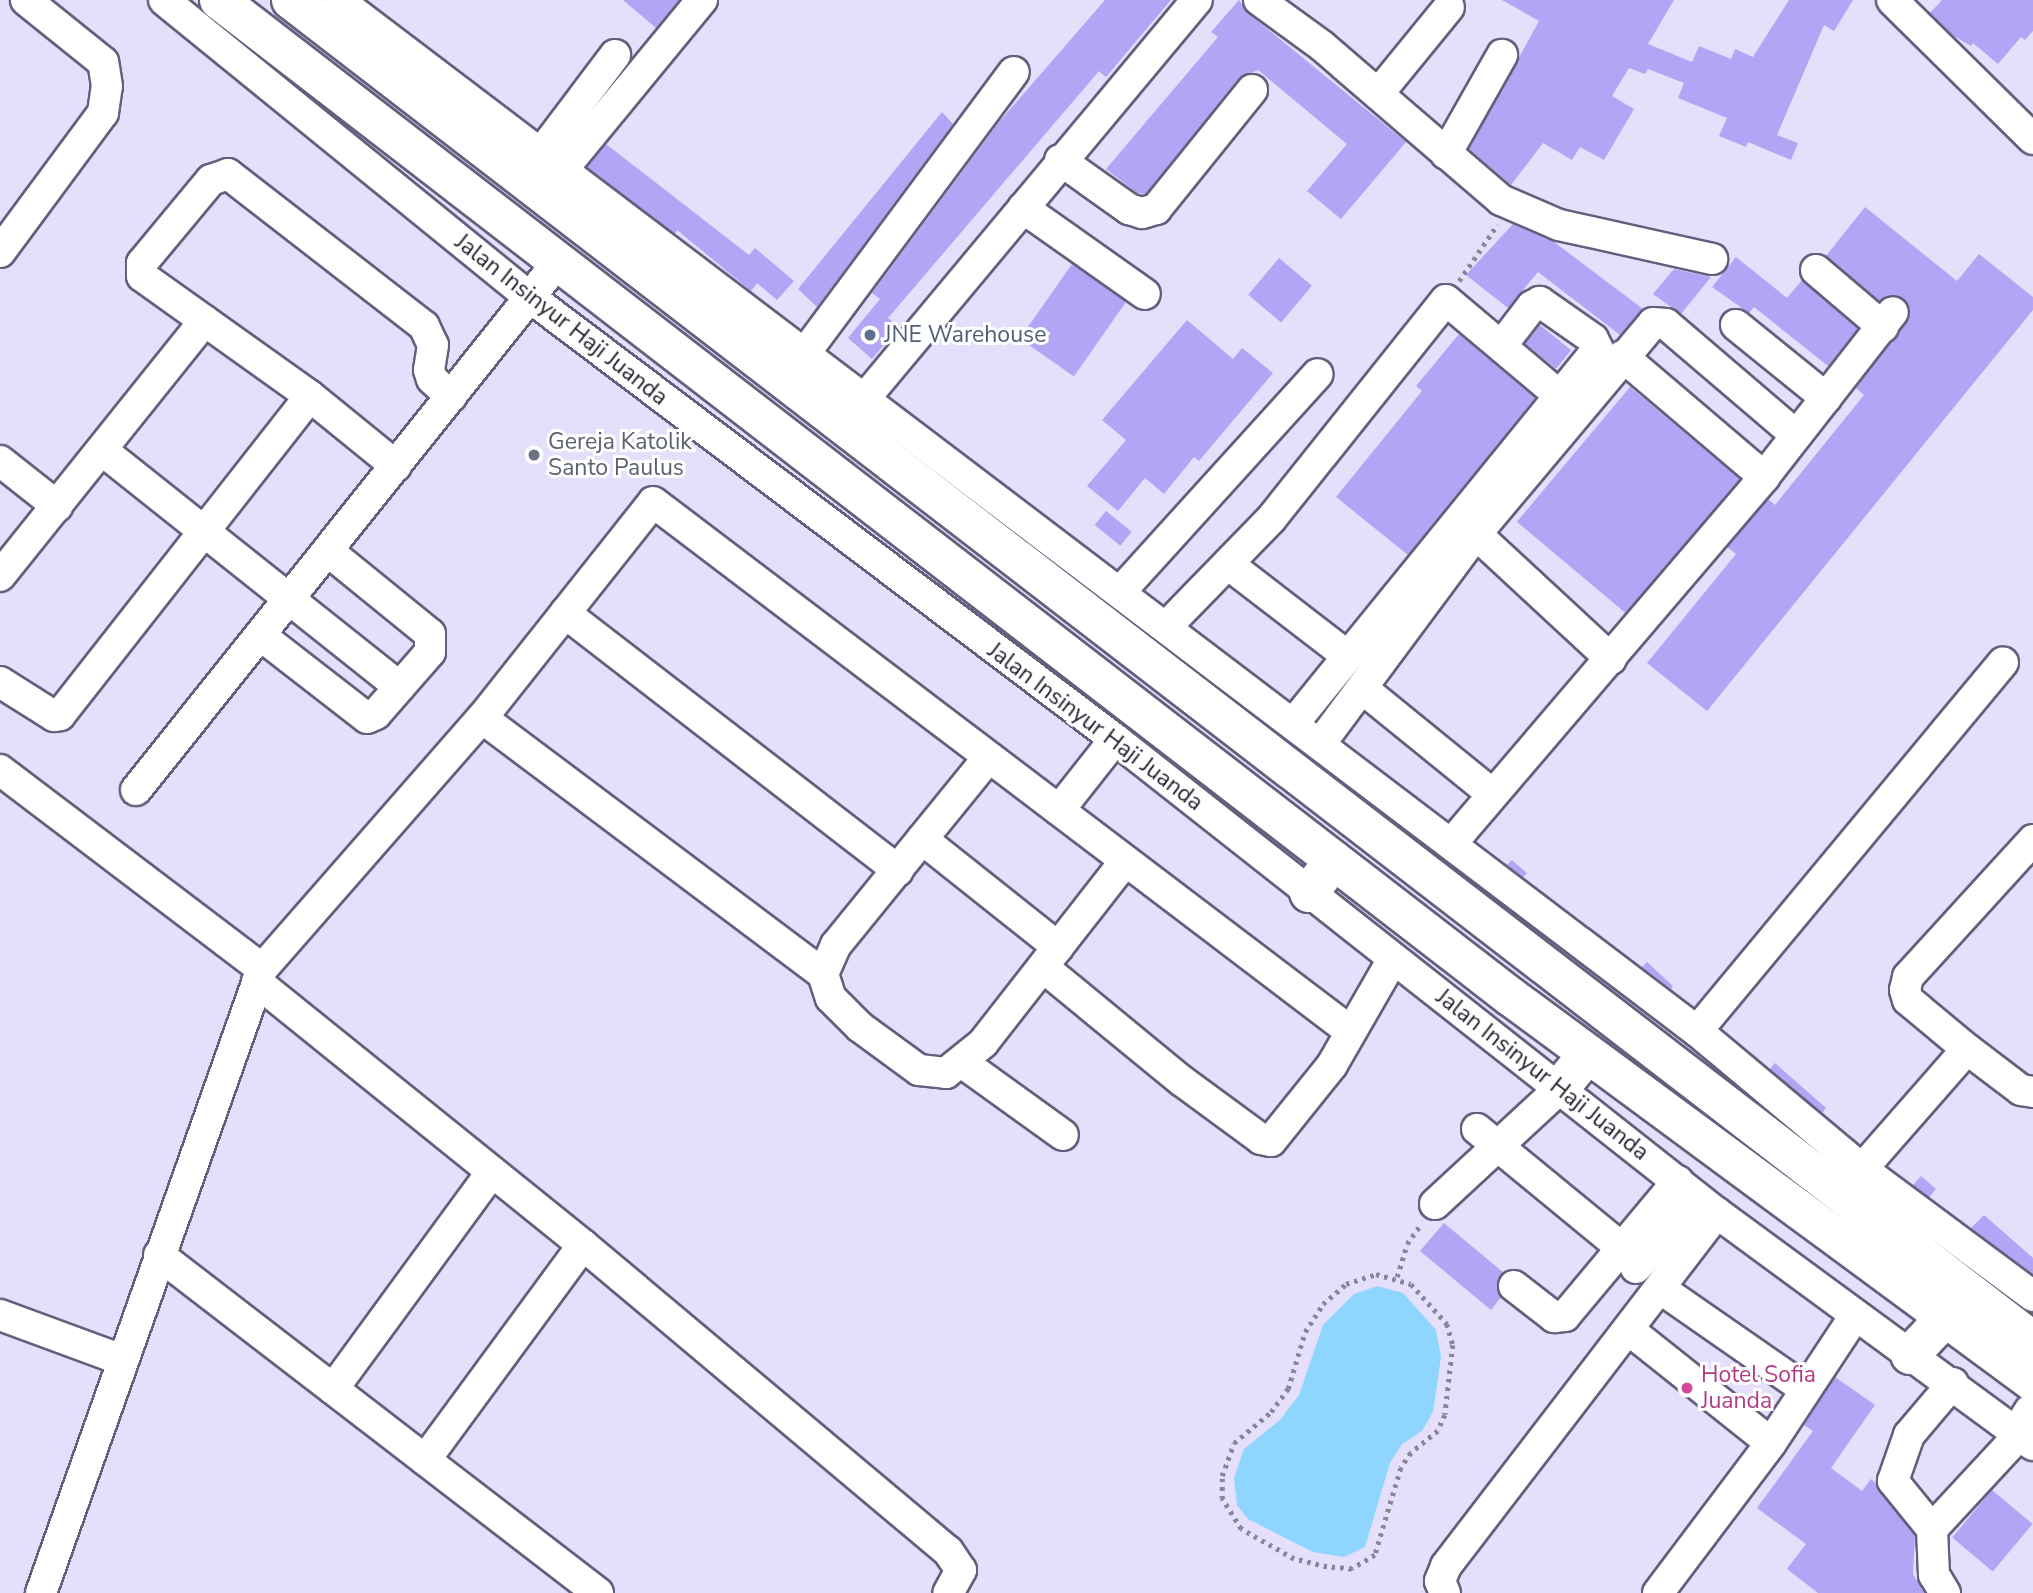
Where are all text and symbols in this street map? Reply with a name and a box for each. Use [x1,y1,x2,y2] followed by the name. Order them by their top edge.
[449,228,673,412] street label: Jalan Insinyur Haji Juanda
[884,321,1046,349] place label: JNE Warehouse
[862,327,878,343] marker: JNE Warehouse
[548,428,692,482] place label: Gereja Katolik Santo Paulus
[526,447,542,463] marker: Gereja Katolik Santo Paulus
[982,637,1208,817] street label: Jalan Insinyur Haji Juanda
[1430,983,1654,1167] street label: Jalan Insinyur Haji Juanda
[1701,1361,1816,1415] place label: Hotel Sofia Juanda
[1679,1380,1695,1396] marker: Hotel Sofia Juanda

